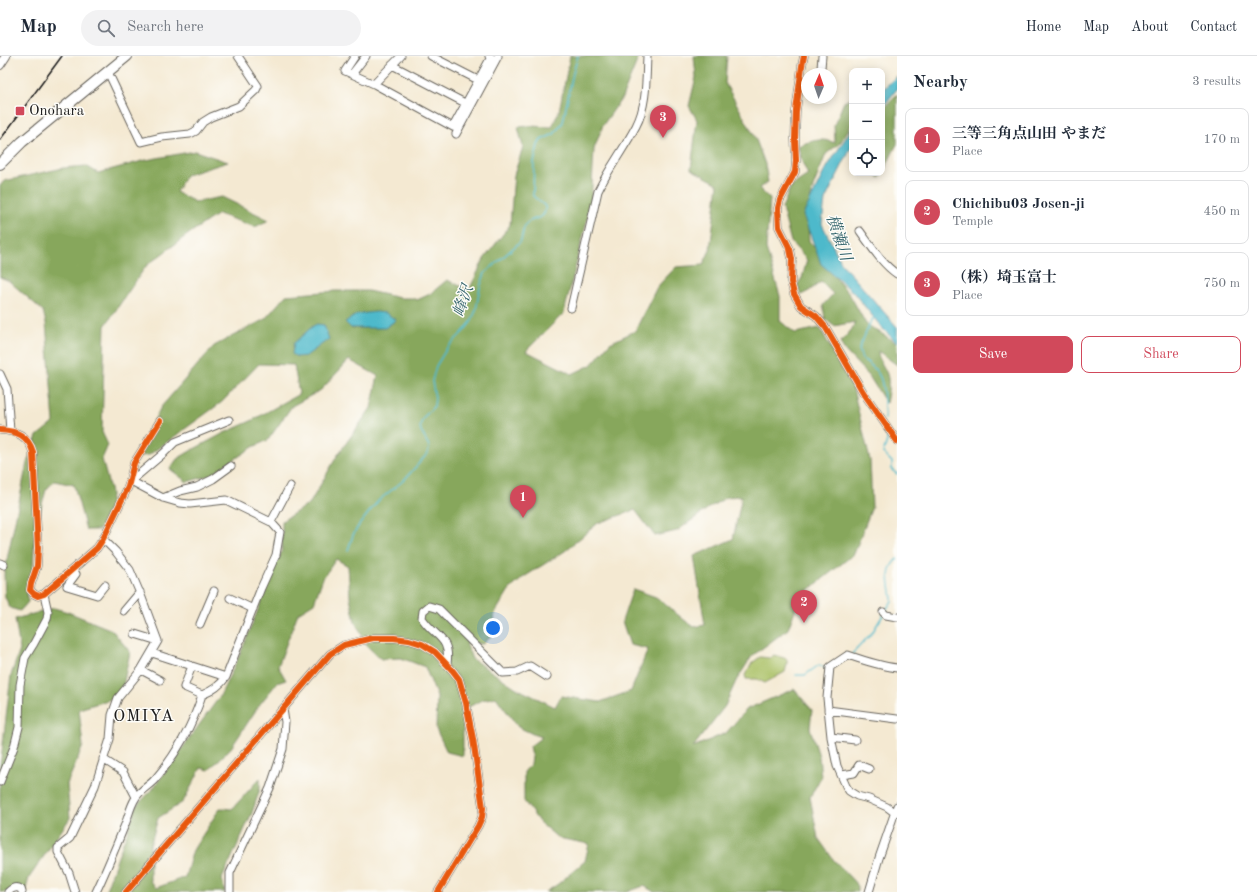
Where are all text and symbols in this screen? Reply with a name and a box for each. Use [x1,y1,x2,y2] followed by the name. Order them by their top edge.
[81,10,361,46] search box
[95,17,117,39] icon: search
[20,18,57,37] text: Map
[127,20,204,35] text: Search here
[1026,20,1061,34] text: Home
[1083,20,1109,34] text: Map
[1131,20,1168,34] text: About
[1190,20,1237,34] text: Contact
[801,68,837,104] north arrow
[849,68,885,176] map controls
[849,68,885,104] button: +
[913,74,968,91] text: Nearby
[1192,75,1241,88] text: 3 results
[29,104,85,119] place label: Onohara
[849,104,885,140] button: −
[14,105,26,117] marker: Onohara
[650,105,676,138] pin: 3
[952,127,1106,142] text: 三等三角点山田 やまだ
[923,133,931,146] text: 1
[1203,133,1240,146] text: 170 m
[849,140,885,176] button: locate
[952,145,982,158] text: Place
[952,197,1085,212] text: Chichibu03 Josen-ji
[923,205,931,218] text: 2
[1203,205,1240,218] text: 450 m
[823,212,856,265] water label: 横瀬川
[952,215,993,228] text: Temple
[952,271,1057,286] text: （株）埼玉富士
[923,277,931,290] text: 3
[1203,277,1240,290] text: 750 m
[449,281,477,319] water label: 峰沢
[952,289,982,302] text: Place
[913,336,1073,373] button: Save
[1081,336,1241,373] button: Share
[510,485,536,518] pin: 1
[791,590,817,623] pin: 2
[483,618,503,638] your location
[113,708,175,725] district label: OMIYA

